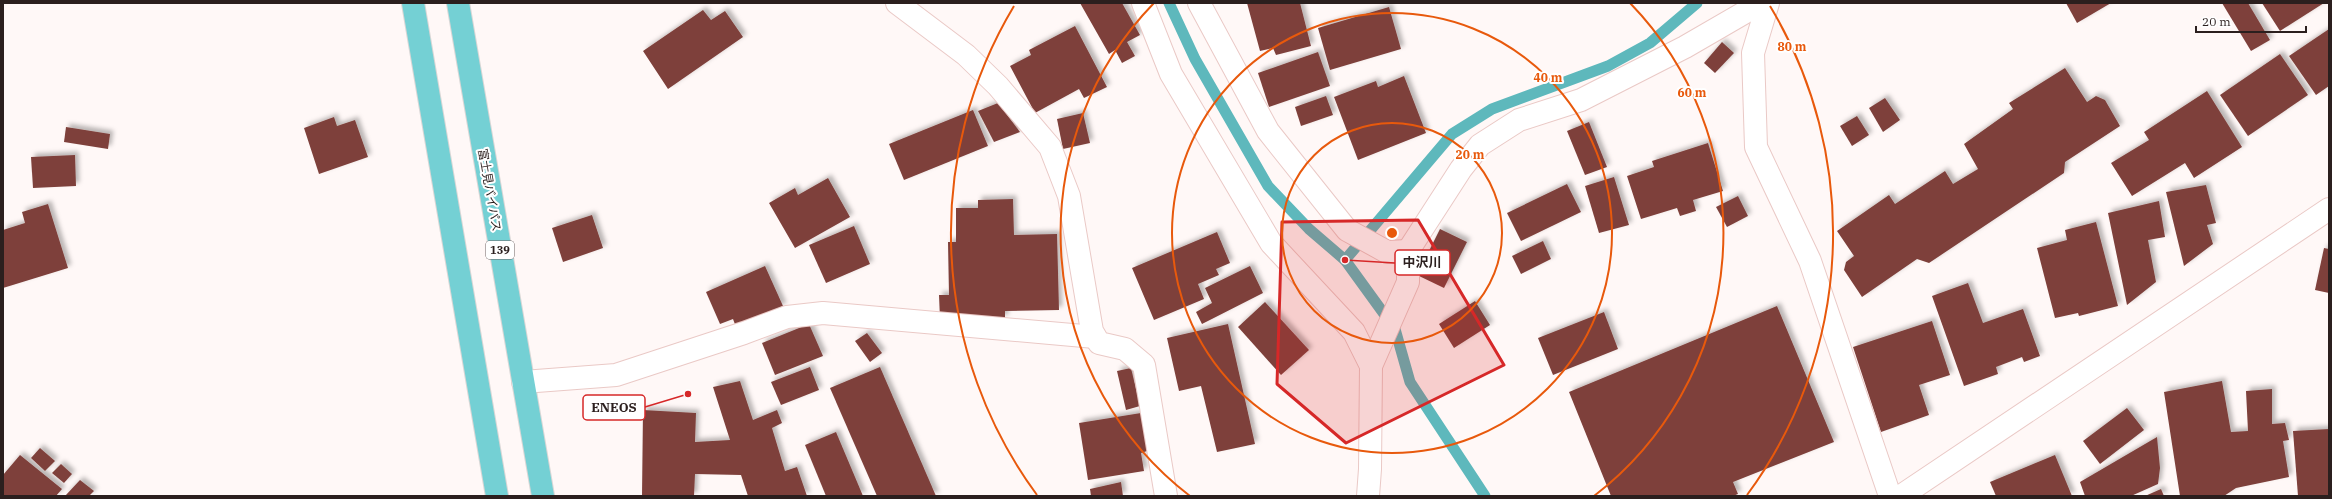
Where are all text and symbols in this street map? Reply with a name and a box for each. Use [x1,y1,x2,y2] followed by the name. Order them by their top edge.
[2196,8,2306,34] scale bar
[2202,14,2231,29] text: 20 m
[1778,39,1807,54] text: 80 m
[1534,70,1563,85] text: 40 m
[1678,85,1707,100] text: 60 m
[475,147,505,233] street label: 富士見バイパス
[1456,147,1485,162] text: 20 m
[1385,226,1399,240] centre of rings
[486,241,514,259] road number: 139
[1395,250,1450,275] callout: 中沢川
[1402,254,1442,271] text: 中沢川
[583,395,645,420] callout: ENEOS
[591,399,637,416] text: ENEOS

